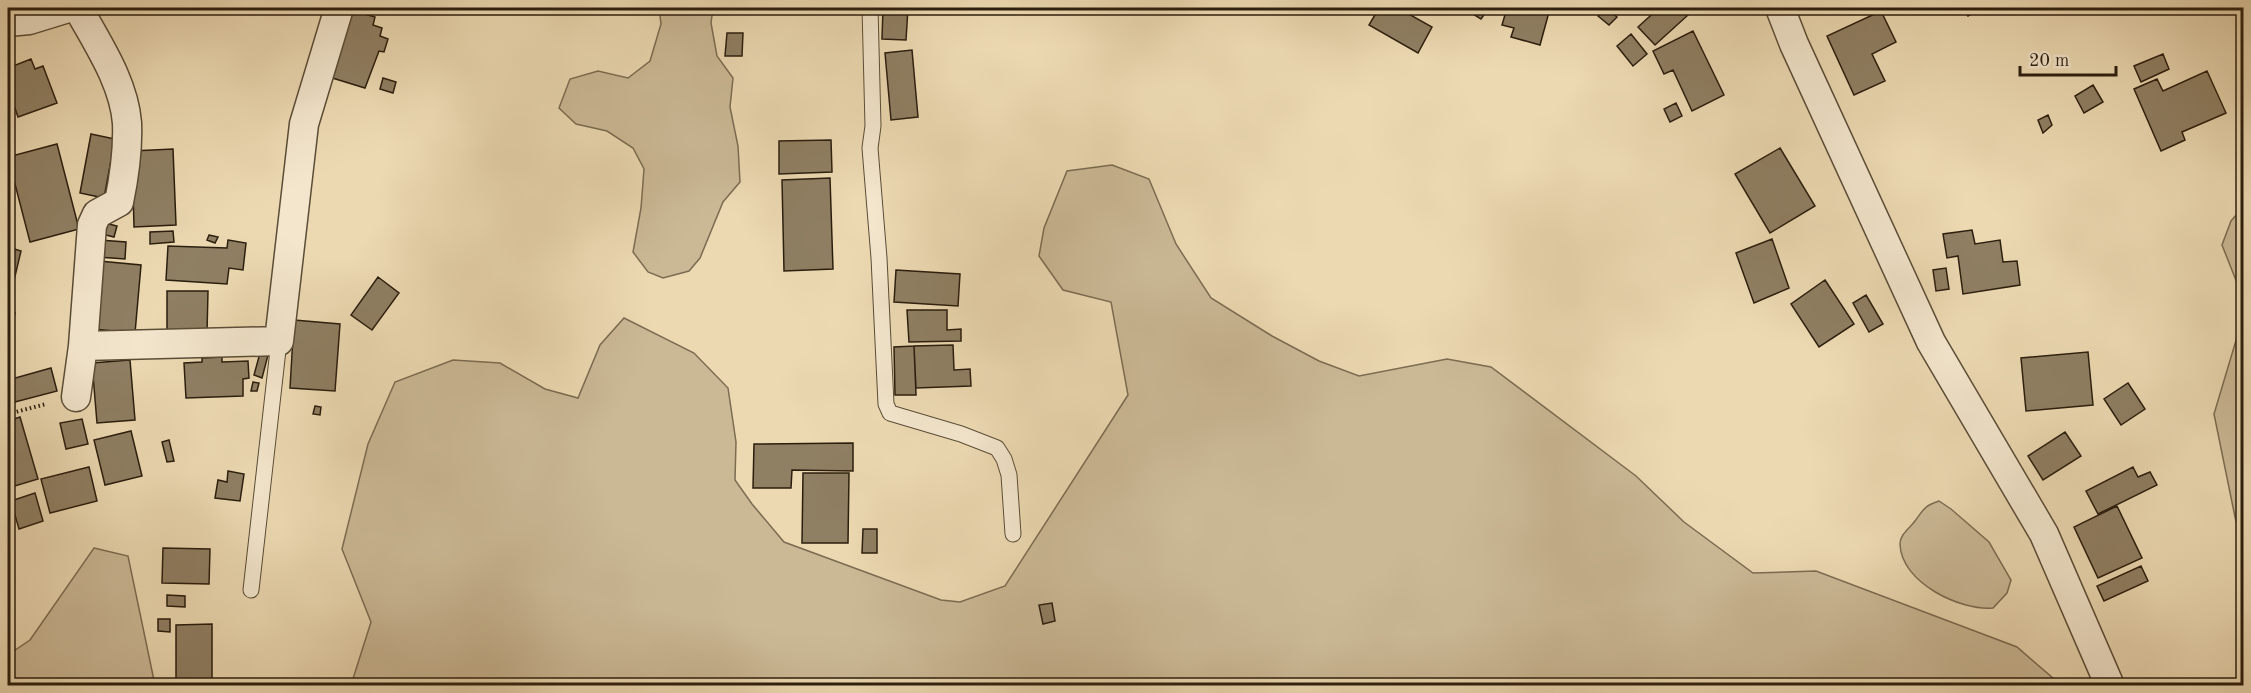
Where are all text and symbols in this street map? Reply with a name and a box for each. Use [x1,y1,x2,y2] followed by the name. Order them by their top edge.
[2020,39,2116,77] scale bar
[2029,52,2069,70] text: 20 m

